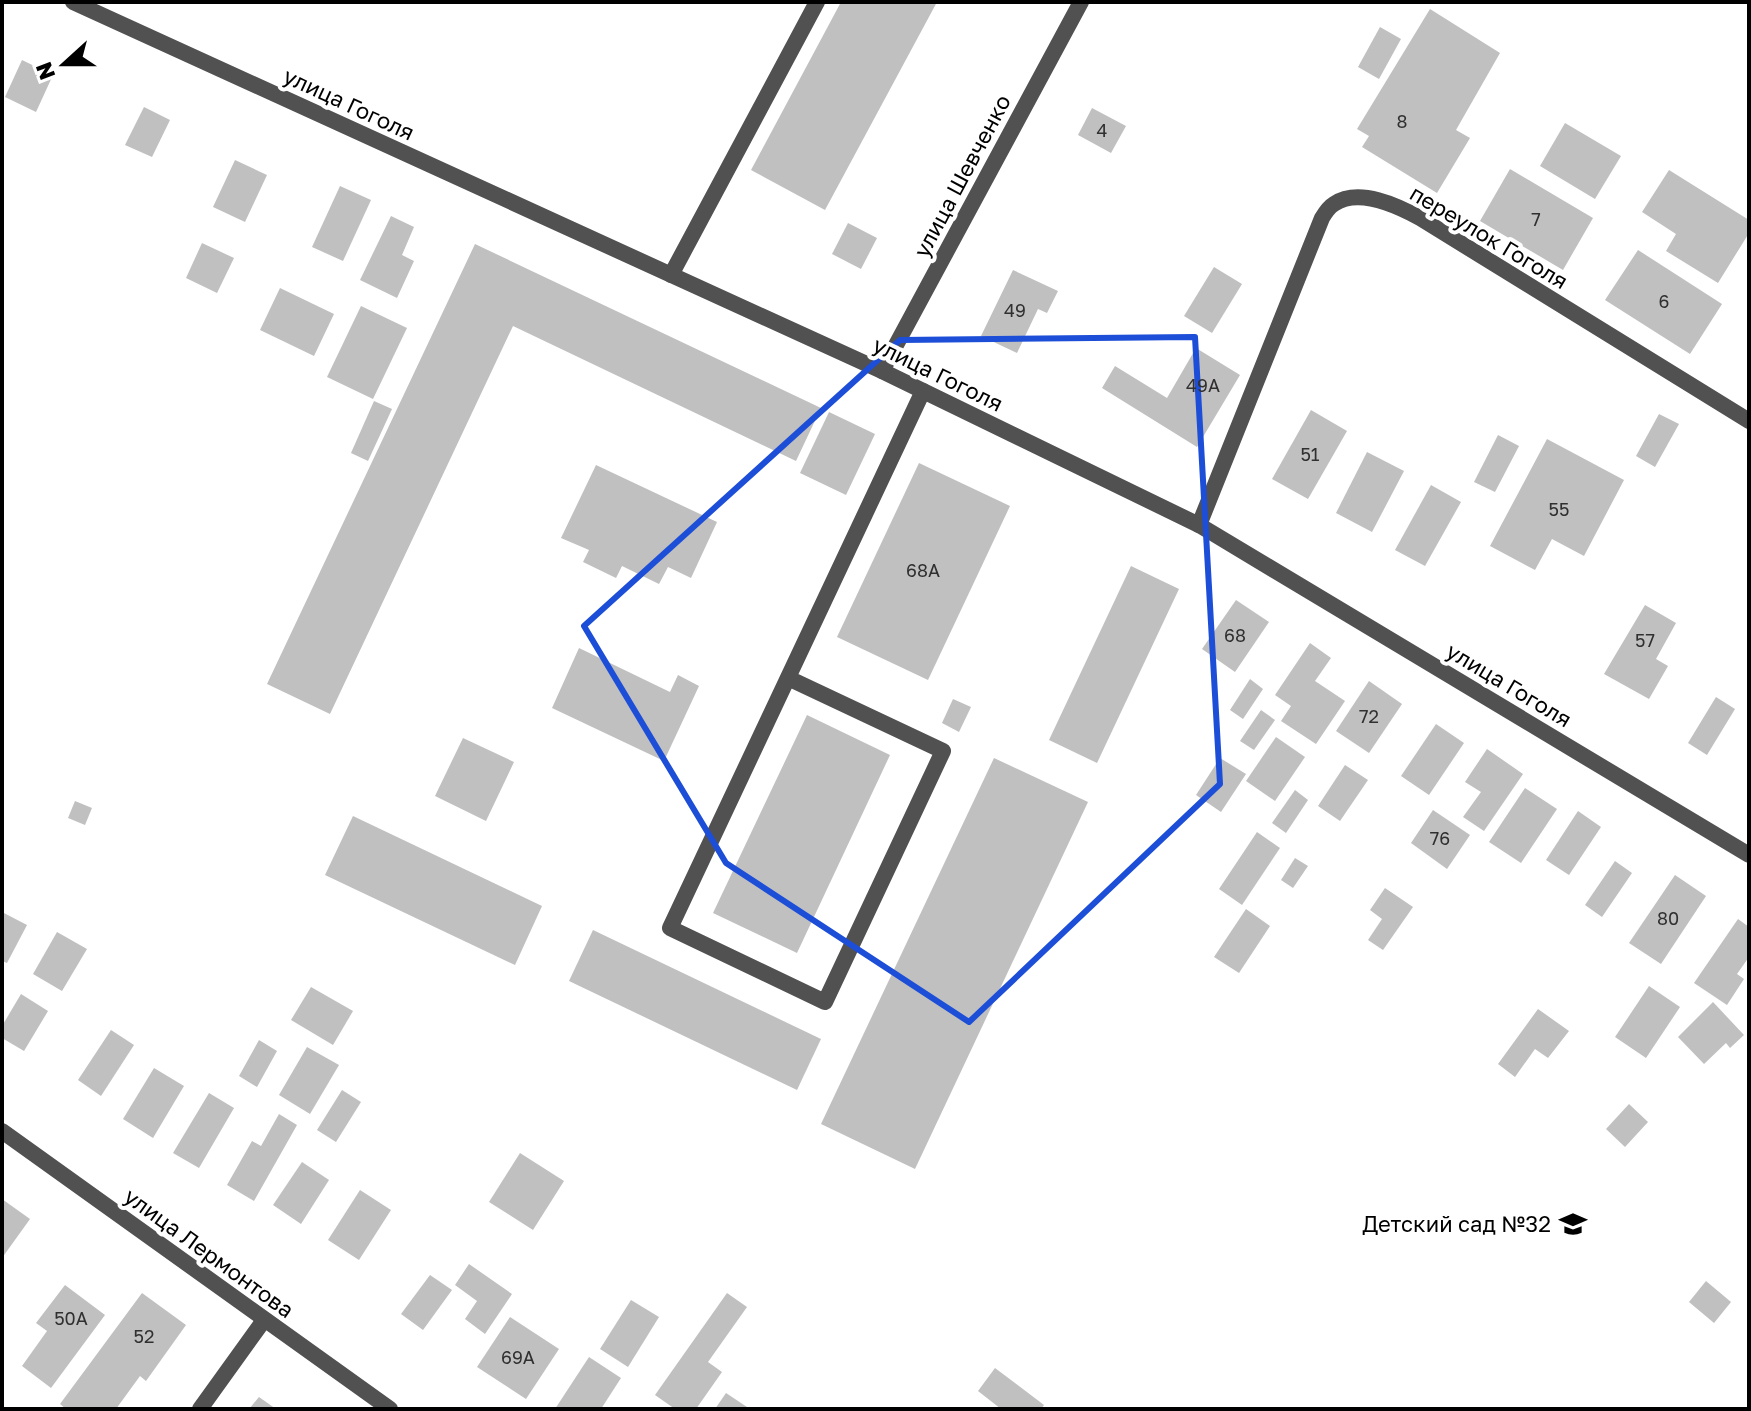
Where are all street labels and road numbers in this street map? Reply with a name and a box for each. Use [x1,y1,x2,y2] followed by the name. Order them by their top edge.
[279,61,419,146] street label: улица Гоголя
[907,90,1016,262] street label: улица Шевченко
[1405,179,1573,294] street label: переулок Гоголя
[869,330,1008,417] street label: улица Гоголя
[1442,637,1577,733] street label: улица Гоголя
[119,1182,299,1323] street label: улица Лермонтова

